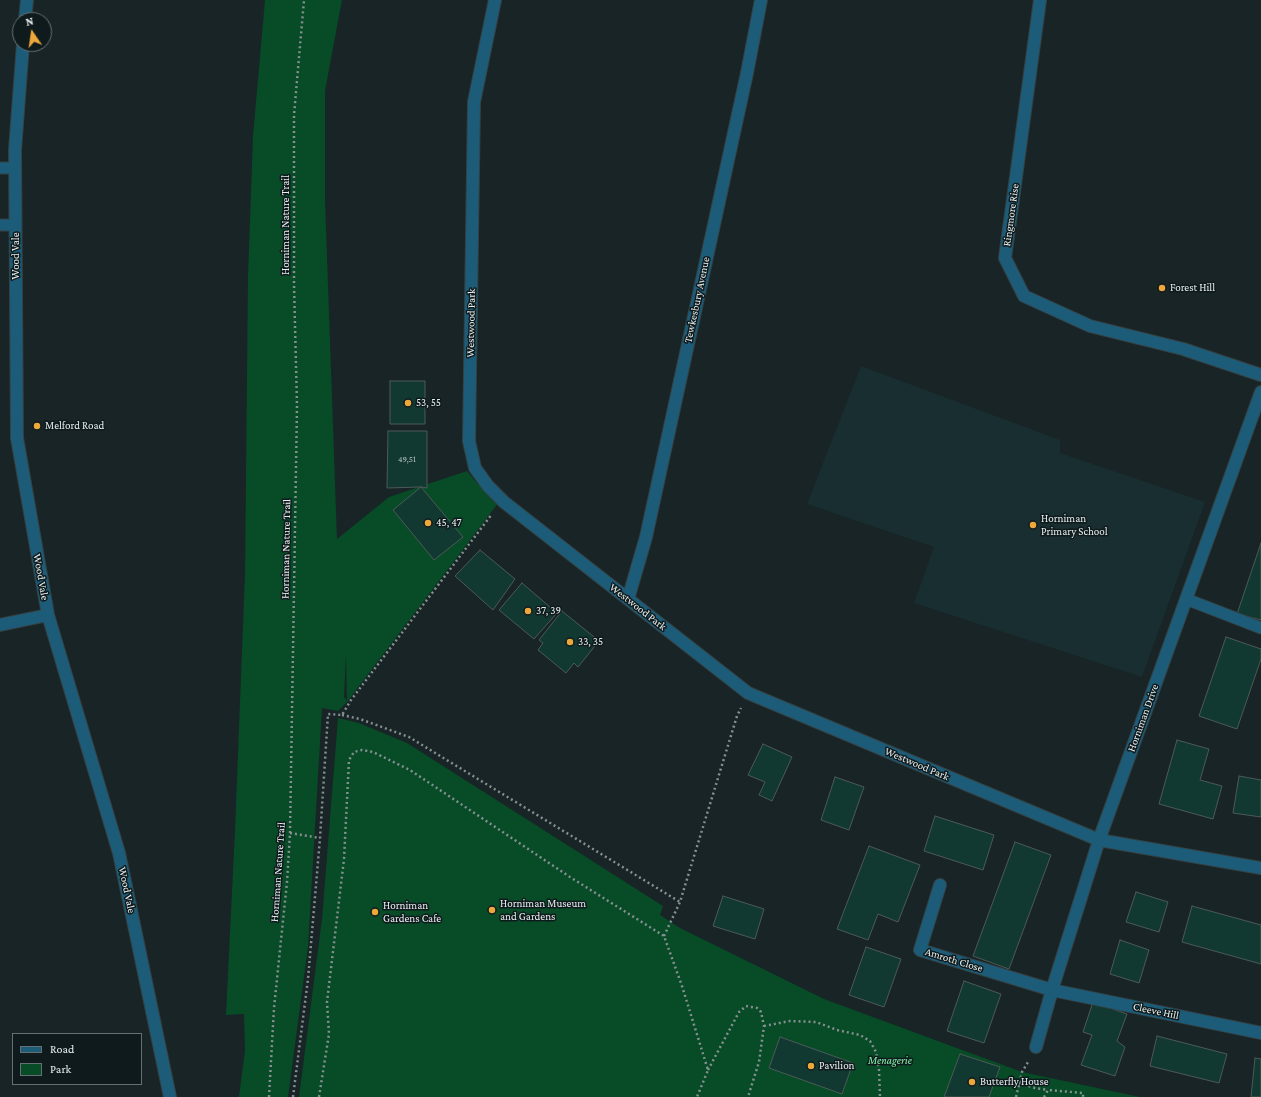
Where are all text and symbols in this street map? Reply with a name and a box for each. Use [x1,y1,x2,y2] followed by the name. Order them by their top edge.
[12,12,52,52] north arrow
[25,15,35,28] text: N
[279,175,293,275] street label: Horniman Nature Trail
[1000,183,1022,247] street label: Ringmore Rise
[9,233,23,279] street label: Wood Vale
[681,256,713,344] street label: Tewkesbury Avenue
[1170,281,1215,295] place label: Forest Hill
[1157,283,1167,293] marker: Forest Hill
[464,289,478,357] street label: Westwood Park
[416,396,441,410] place label: 53, 55
[403,398,413,408] marker: 53, 55
[45,419,104,433] place label: Melford Road
[32,421,42,431] marker: Melford Road
[398,454,416,464] house number: 49,51
[279,499,293,599] street label: Horniman Nature Trail
[1041,512,1108,538] place label: Horniman Primary School
[436,516,462,530] place label: 45, 47
[423,518,433,528] marker: 45, 47
[1028,520,1038,530] marker: Horniman Primary School
[30,553,52,601] street label: Wood Vale
[607,581,669,633] street label: Westwood Park
[536,604,561,618] place label: 37, 39
[523,606,533,616] marker: 37, 39
[578,635,603,649] place label: 33, 35
[565,637,575,647] marker: 33, 35
[1125,682,1161,754] street label: Horniman Drive
[883,745,951,783] street label: Westwood Park
[268,822,288,922] street label: Horniman Nature Trail
[116,866,138,914] street label: Wood Vale
[500,897,586,923] place label: Horniman Museum and Gardens
[383,899,441,925] place label: Horniman Gardens Cafe
[487,905,497,915] marker: Horniman Museum and Gardens
[370,907,380,917] marker: Horniman Gardens Cafe
[923,945,985,975] street label: Amroth Close
[1132,1000,1180,1022] street label: Cleeve Hill
[12,1033,142,1085] legend
[50,1042,74,1056] text: Road
[868,1054,912,1068] park label: Menagerie
[819,1059,855,1073] place label: Pavilion
[806,1061,816,1071] marker: Pavilion
[50,1062,71,1076] text: Park
[980,1075,1049,1089] place label: Butterfly House
[967,1077,977,1087] marker: Butterfly House

